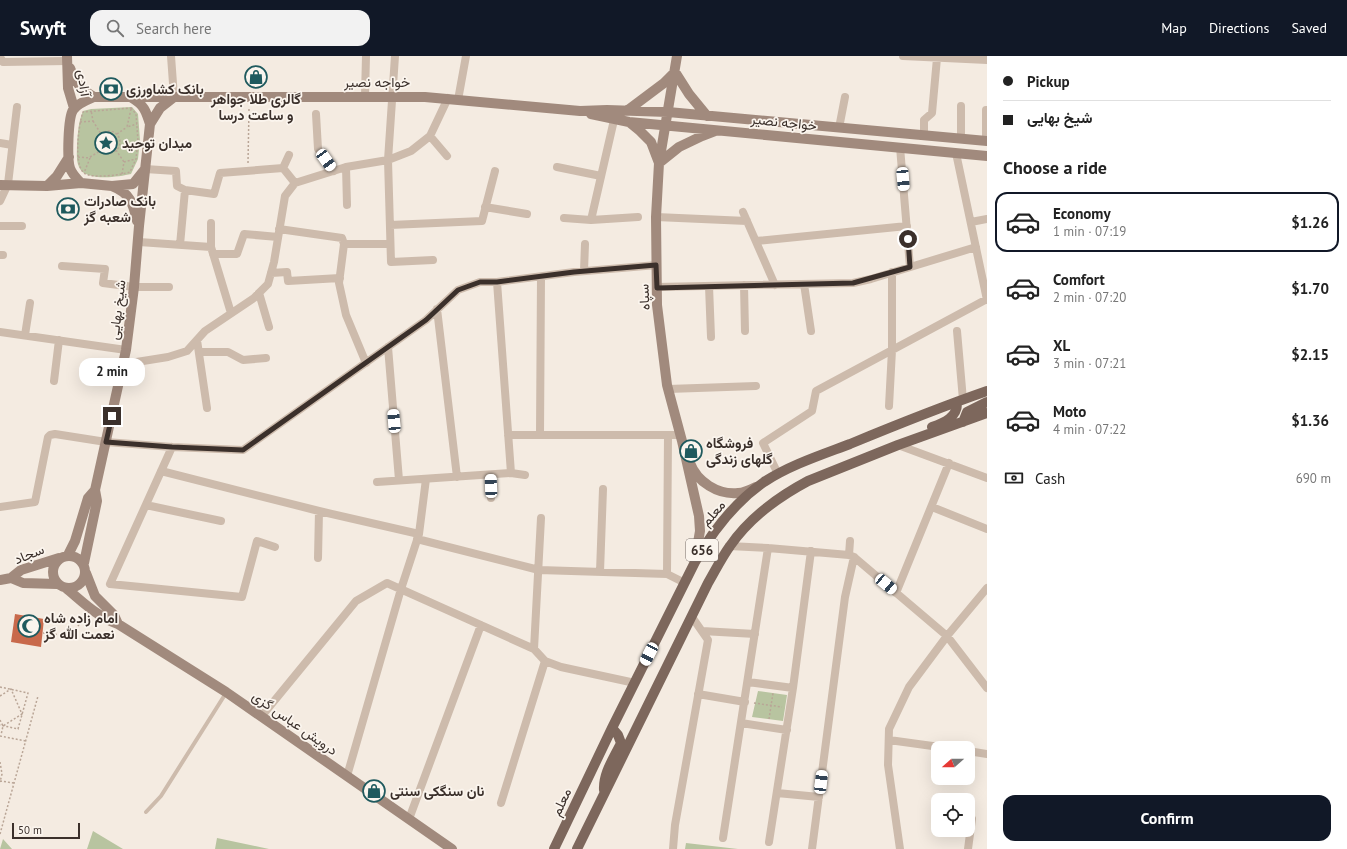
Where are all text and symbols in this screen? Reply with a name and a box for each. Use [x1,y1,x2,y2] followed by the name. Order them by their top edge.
[90,10,370,46] search box
[20,16,66,40] text: Swyft
[104,17,126,39] icon: search
[136,19,212,38] text: Search here
[1161,19,1187,37] text: Map
[1209,19,1269,37] text: Directions
[1291,19,1327,37] text: Saved
[243,64,269,90] shop icon: گالری طلا جواهر و ساعت درسا
[73,68,95,99] street label: آزادی
[1027,72,1070,91] text: Pickup
[343,73,410,91] street label: خواجه نصیر
[98,76,124,102] bank icon: بانک کشاورزی
[126,80,204,98] place label: بانک کشاورزی
[210,90,301,124] place label: گالری طلا جواهر و ساعت درسا
[1027,108,1092,127] text: شیخ بهایی
[749,109,818,134] street label: خواجه نصیر
[93,130,119,156] place icon: میدان توحید
[122,134,193,152] place label: میدان توحید
[314,147,338,173] car
[1003,156,1107,179] text: Choose a ride
[896,167,910,191] car
[83,192,156,226] place label: بانک صادرات شعبه گز
[55,196,81,222] bank icon: بانک صادرات شعبه گز
[1005,204,1041,240] icon: car
[1053,204,1111,223] text: Economy
[1291,213,1329,232] text: $1.26
[1053,223,1126,240] text: 1 min · 07:19
[899,230,917,248] route start
[1005,270,1041,306] icon: car
[1053,270,1105,289] text: Comfort
[104,279,132,341] street label: شیخ بهایی
[1291,279,1329,298] text: $1.70
[634,283,655,311] street label: سپاه
[1053,289,1126,306] text: 2 min · 07:20
[1005,336,1041,372] icon: car
[1053,336,1070,355] text: XL
[1291,345,1329,364] text: $2.15
[1053,355,1126,372] text: 3 min · 07:21
[79,358,145,386] callout: 2 min
[96,363,128,380] text: 2 min
[1005,402,1041,438] icon: car
[1053,402,1086,421] text: Moto
[103,407,121,425] route end
[387,409,401,433] car
[1291,411,1329,430] text: $1.36
[1053,421,1126,438] text: 4 min · 07:22
[706,434,773,468] place label: فروشگاه گلهای زندگی
[678,438,704,464] shop icon: فروشگاه گلهای زندگی
[1003,467,1025,489] icon: cash
[1035,469,1065,488] text: Cash
[1296,470,1331,487] text: 690 m
[485,474,497,498] car
[697,496,729,530] street label: معلم
[686,539,718,561] road number: 656
[11,540,47,568] street label: سجاد
[873,572,899,596] car
[43,609,118,643] place label: امام زاده شاه نعمت الله گز
[16,613,42,639] mosque icon: امام زاده شاه نعمت الله گز
[638,641,660,667] car
[249,687,342,759] street label: درویش عباس گزی
[931,741,975,785] north arrow
[931,741,975,837] map controls
[814,769,828,795] car
[361,778,387,804] shop icon: نان سنگکی سنتی
[390,782,484,800] place label: نان سنگکی سنتی
[547,785,575,819] street label: معلم
[931,793,975,837] button: locate
[1003,795,1331,841] button: Confirm
[12,821,80,840] scale bar
[18,823,42,837] text: 50 m

